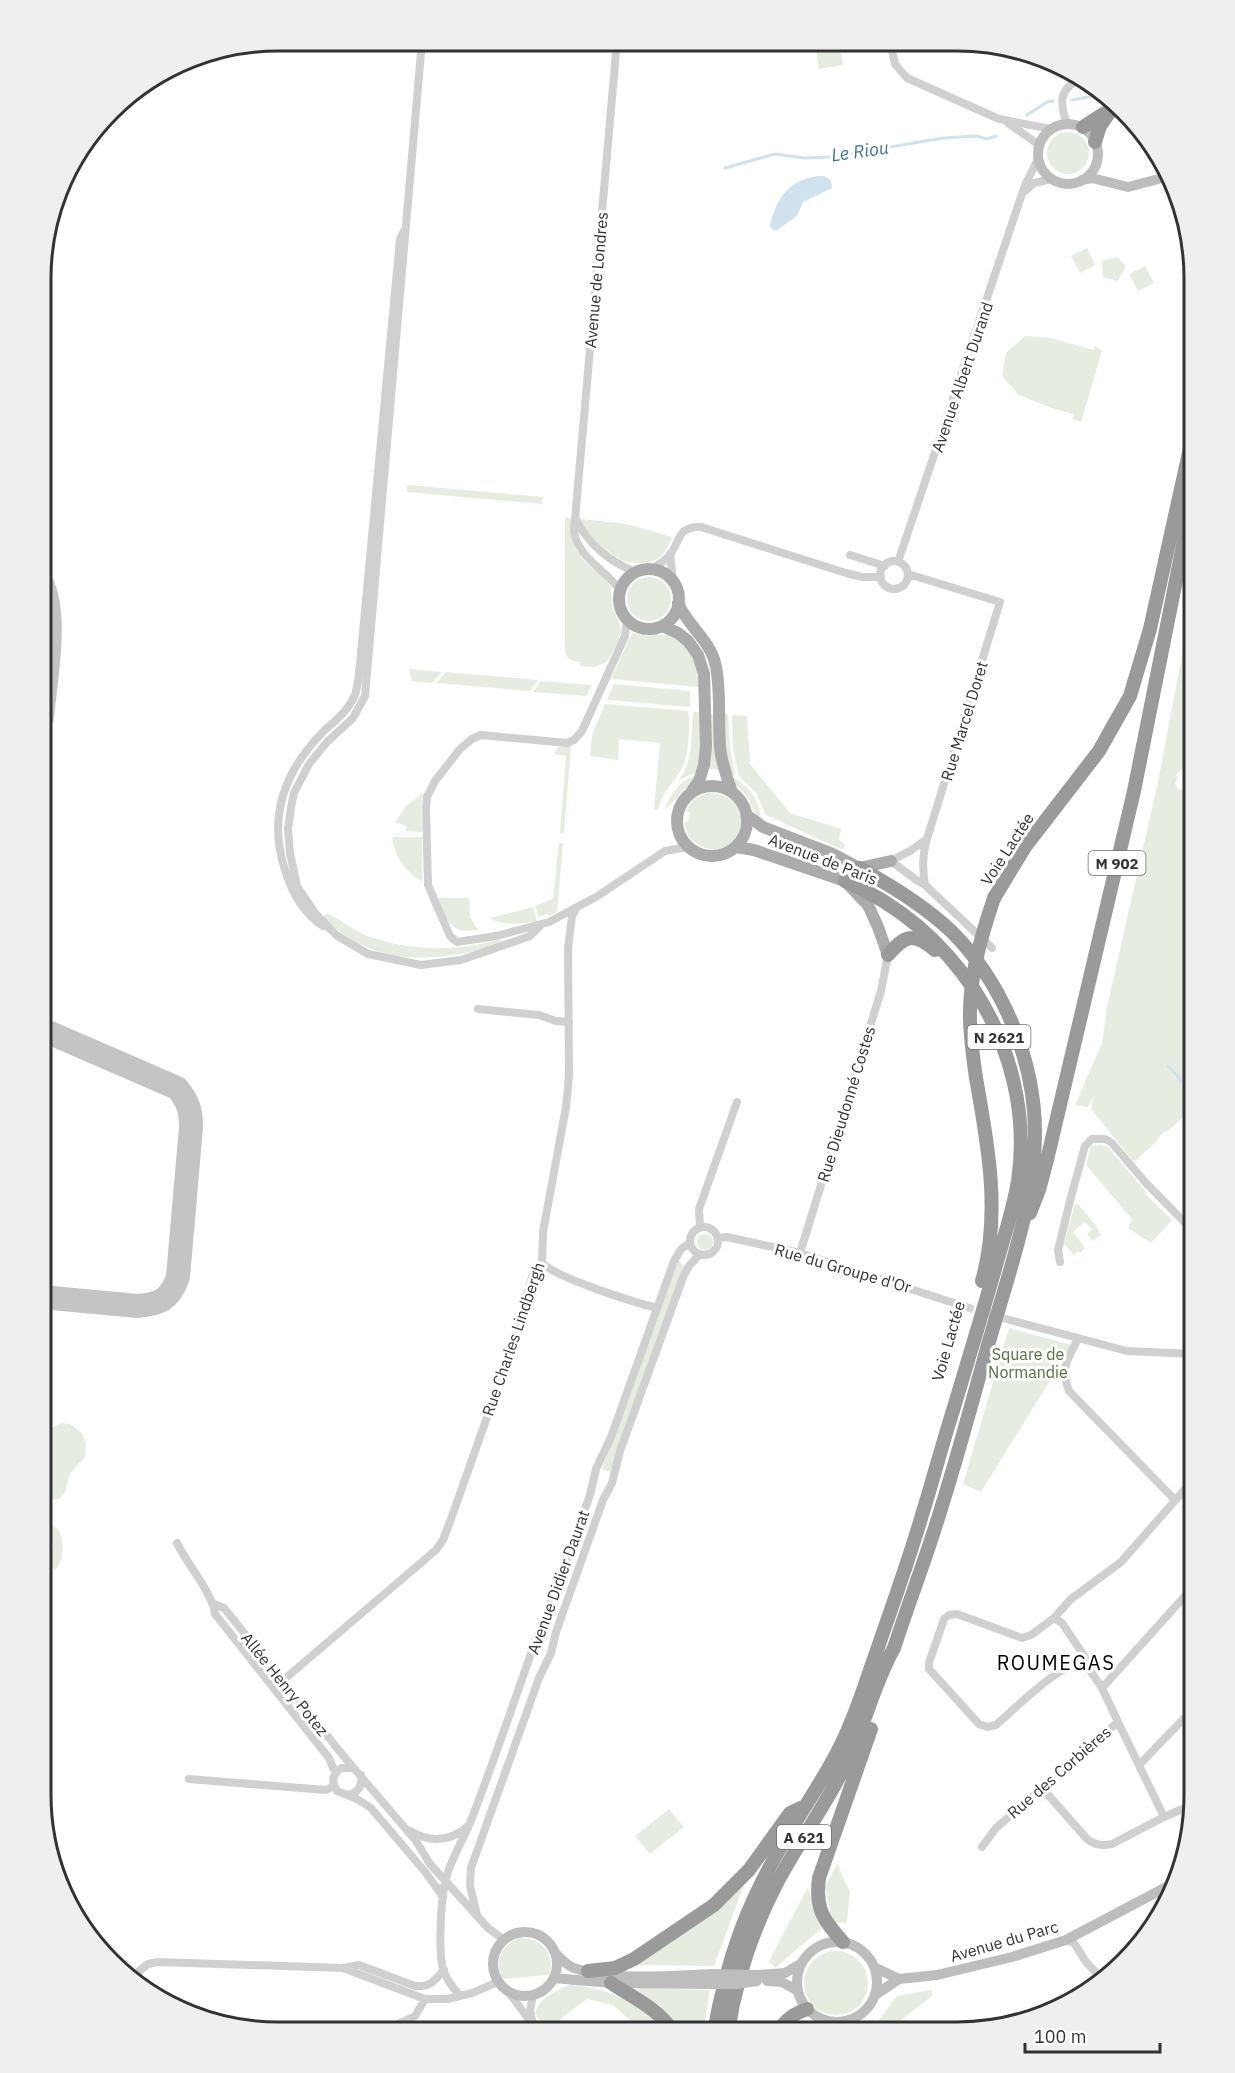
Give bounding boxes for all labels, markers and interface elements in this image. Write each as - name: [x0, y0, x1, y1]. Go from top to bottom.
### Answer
- water label: Le Riou: [830, 136, 890, 166]
- street label: Avenue de Londres: [580, 211, 612, 349]
- street label: Avenue Albert Durand: [927, 299, 997, 455]
- street label: Rue Marcel Doret: [936, 659, 992, 783]
- street label: Voie Lactée: [976, 809, 1038, 889]
- street label: Avenue de Paris: [766, 829, 880, 889]
- road number: M 902: [1088, 851, 1146, 875]
- street label: Rue Dieudonné Costes: [813, 1024, 879, 1184]
- road number: N 2621: [968, 1025, 1030, 1049]
- street label: Rue du Groupe d'Or: [772, 1239, 914, 1297]
- street label: Rue Charles Lindbergh: [477, 1259, 549, 1419]
- street label: Voie Lactée: [927, 1298, 969, 1383]
- park label: Square de Normandie: [988, 1344, 1068, 1382]
- street label: Avenue Didier Daurat: [523, 1507, 593, 1657]
- street label: Allée Henry Potez: [237, 1628, 333, 1740]
- district label: ROUMEGAS: [997, 1649, 1115, 1676]
- street label: Rue des Corbières: [1003, 1722, 1115, 1822]
- road number: A 621: [777, 1825, 831, 1849]
- street label: Avenue du Parc: [948, 1916, 1060, 1966]
- scale bar: [1025, 2016, 1160, 2054]
- text: 100 m: [1034, 2025, 1086, 2048]

